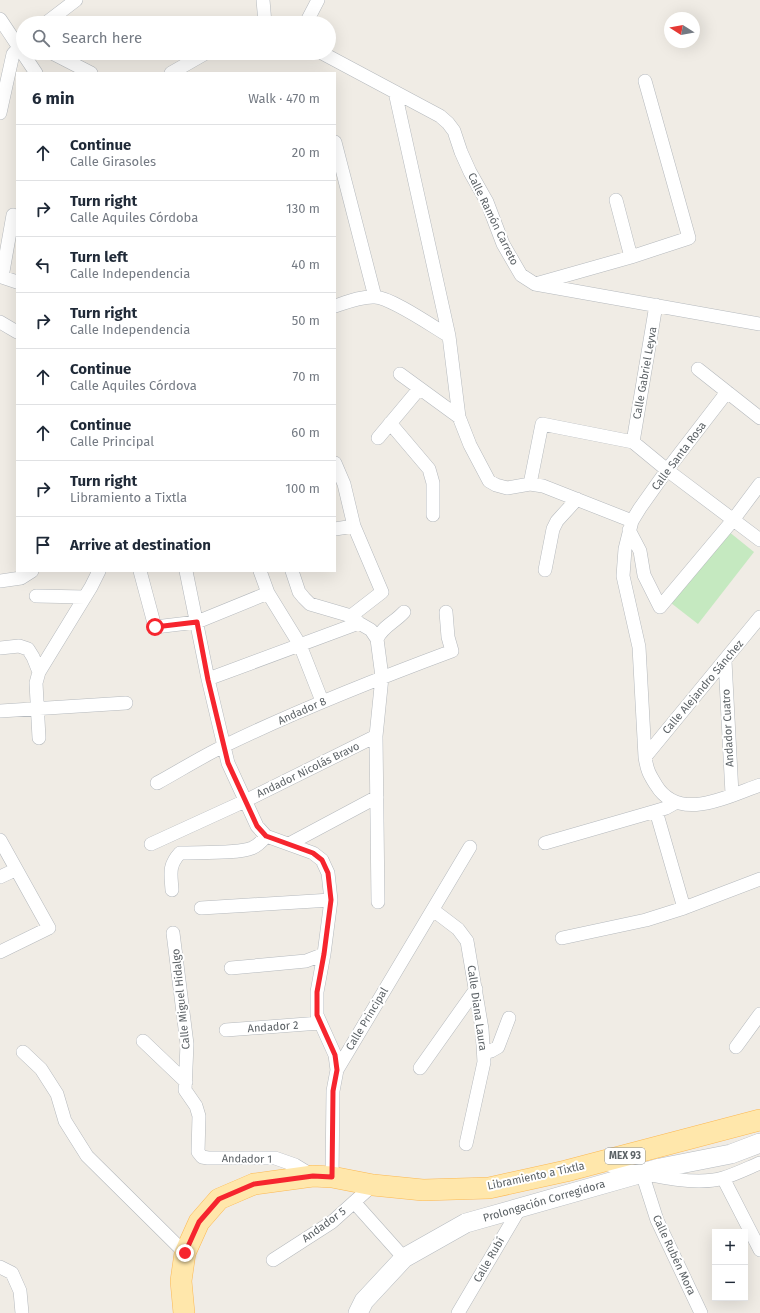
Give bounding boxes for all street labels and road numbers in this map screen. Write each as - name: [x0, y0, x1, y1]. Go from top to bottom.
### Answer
- street label: Calle Ramón Carreto: [465, 171, 521, 267]
- street label: Calle Gabriel Leyva: [630, 326, 660, 420]
- street label: Calle Santa Rosa: [649, 419, 709, 493]
- street label: Calle Alejandro Sánchez: [660, 637, 746, 737]
- street label: Andador Cuatro: [719, 689, 737, 767]
- street label: Andador 8: [276, 695, 328, 727]
- street label: Andador Nicolás Bravo: [254, 739, 362, 801]
- street label: Calle Miguel Hidalgo: [169, 948, 193, 1050]
- street label: Calle Diana Laura: [465, 964, 489, 1052]
- street label: Calle Principal: [343, 985, 391, 1053]
- street label: Andador 2: [247, 1019, 299, 1035]
- road number: MEX 93: [605, 1148, 645, 1164]
- street label: Andador 1: [222, 1152, 272, 1166]
- street label: Libramiento a Tixtla: [486, 1159, 586, 1193]
- street label: Prolongación Corregidora: [481, 1177, 607, 1225]
- street label: Andador 5: [300, 1204, 349, 1245]
- street label: Calle Rubén Mora: [650, 1213, 698, 1297]
- street label: Calle Rubí: [471, 1235, 507, 1285]

